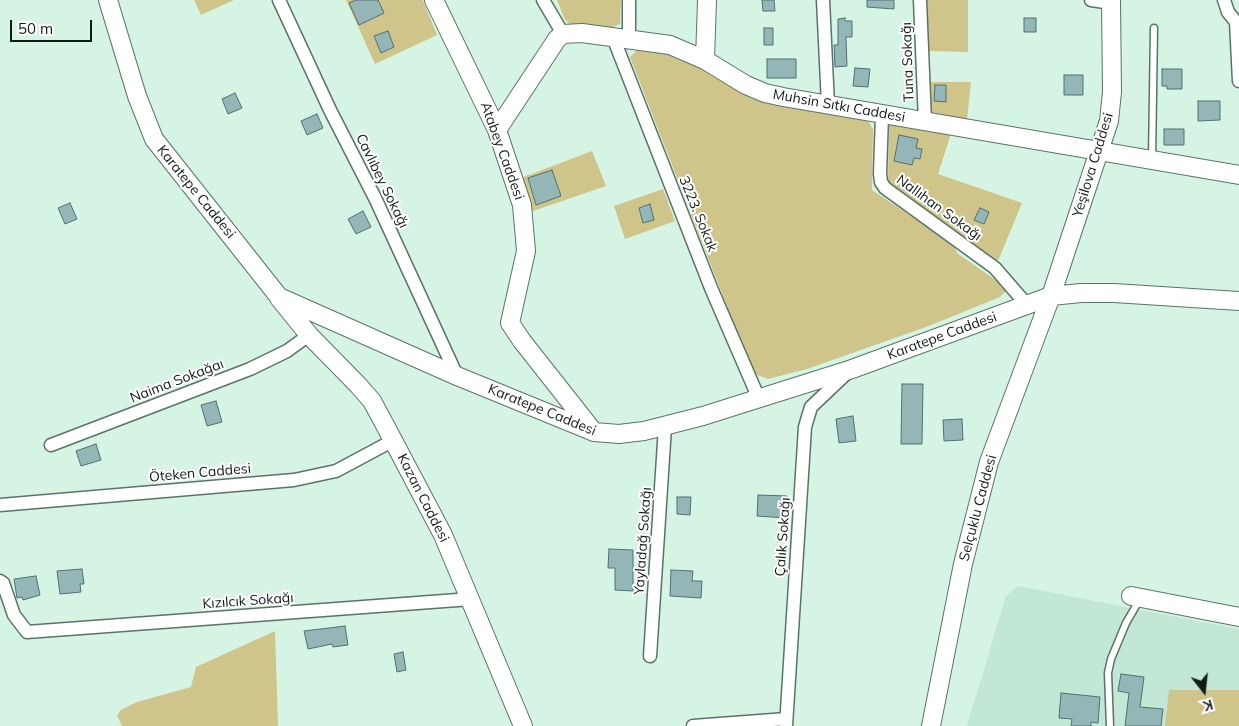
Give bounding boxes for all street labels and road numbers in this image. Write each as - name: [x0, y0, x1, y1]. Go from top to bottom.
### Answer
- street label: Tuna Sokağı: [898, 22, 918, 102]
- street label: Muhsin Sıtkı Caddesi: [772, 86, 906, 126]
- street label: Atabey Caddesi: [477, 100, 527, 202]
- street label: Yeşilova Caddesi: [1069, 111, 1117, 219]
- street label: Cavlıbey Sokağı: [352, 131, 412, 231]
- street label: Karatepe Caddesi: [153, 142, 239, 242]
- street label: Nallıhan Sokağı: [893, 171, 985, 245]
- street label: 3223. Sokak: [675, 174, 721, 254]
- street label: Karatepe Caddesi: [885, 308, 999, 364]
- street label: Naima Sokağaı: [128, 355, 226, 407]
- street label: Karatepe Caddesi: [485, 381, 599, 439]
- street label: Kazan Caddesi: [393, 451, 453, 545]
- street label: Selçuklu Caddesi: [956, 453, 1000, 563]
- street label: Öteken Caddesi: [148, 460, 252, 486]
- street label: Yayladağ Sokağı: [631, 487, 655, 595]
- street label: Çalık Sokağı: [772, 497, 794, 577]
- street label: Kızılcık Sokağı: [202, 589, 294, 613]

